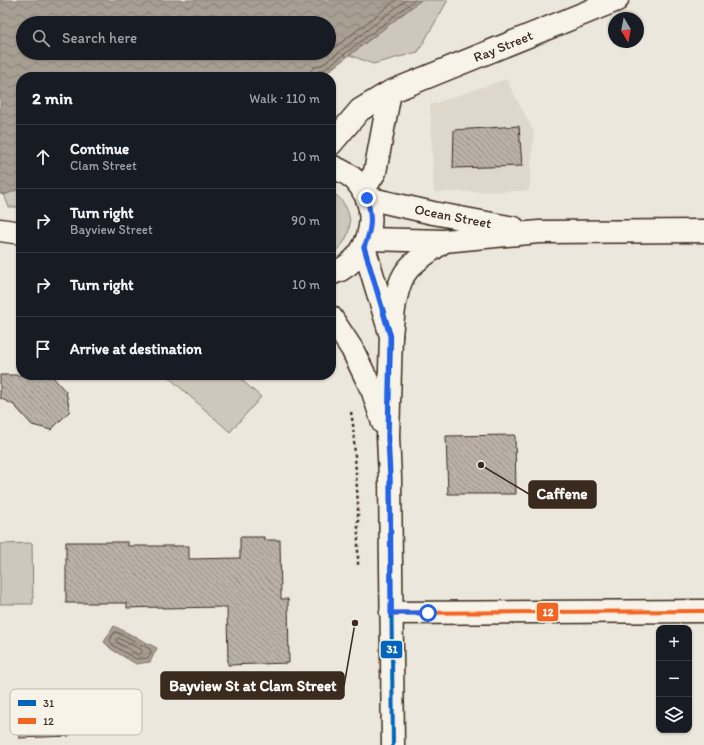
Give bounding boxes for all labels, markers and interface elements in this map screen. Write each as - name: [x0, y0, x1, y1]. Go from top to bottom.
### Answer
- north arrow: [608, 12, 644, 48]
- search box: [16, 16, 336, 60]
- icon: search: [30, 27, 52, 49]
- street label: Ray Street: [471, 27, 535, 66]
- text: Search here: [62, 29, 137, 47]
- text: 2 min: [32, 88, 72, 108]
- text: Walk · 110 m: [249, 91, 320, 106]
- text: Continue: [70, 140, 129, 158]
- icon: ahead: [32, 146, 54, 168]
- text: 10 m: [292, 149, 320, 164]
- text: Clam Street: [70, 158, 137, 173]
- route end: [358, 189, 376, 207]
- street label: Ocean Street: [413, 201, 493, 232]
- text: Turn right: [70, 204, 134, 222]
- icon: right: [32, 210, 54, 232]
- text: 90 m: [291, 213, 320, 228]
- text: Bayview Street: [70, 222, 153, 237]
- icon: right: [32, 274, 54, 296]
- text: Turn right: [70, 276, 134, 294]
- text: 10 m: [292, 277, 320, 292]
- icon: arrive: [32, 338, 54, 360]
- text: Arrive at destination: [70, 340, 202, 358]
- callout: Caffene: [529, 481, 596, 508]
- text: Caffene: [536, 485, 588, 503]
- line badge: 12: [536, 602, 559, 622]
- route start: [419, 604, 437, 622]
- text: 12: [543, 606, 554, 619]
- map controls: [656, 625, 692, 733]
- button: +: [656, 625, 692, 661]
- line badge: 31: [380, 640, 403, 659]
- text: 31: [386, 643, 398, 656]
- button: −: [656, 661, 692, 697]
- callout: Bayview St at Clam Street: [161, 672, 344, 699]
- text: Bayview St at Clam Street: [169, 677, 337, 696]
- legend: [10, 689, 142, 735]
- text: 31: [43, 697, 54, 710]
- button: layers: [656, 697, 692, 733]
- text: 12: [43, 715, 54, 728]

